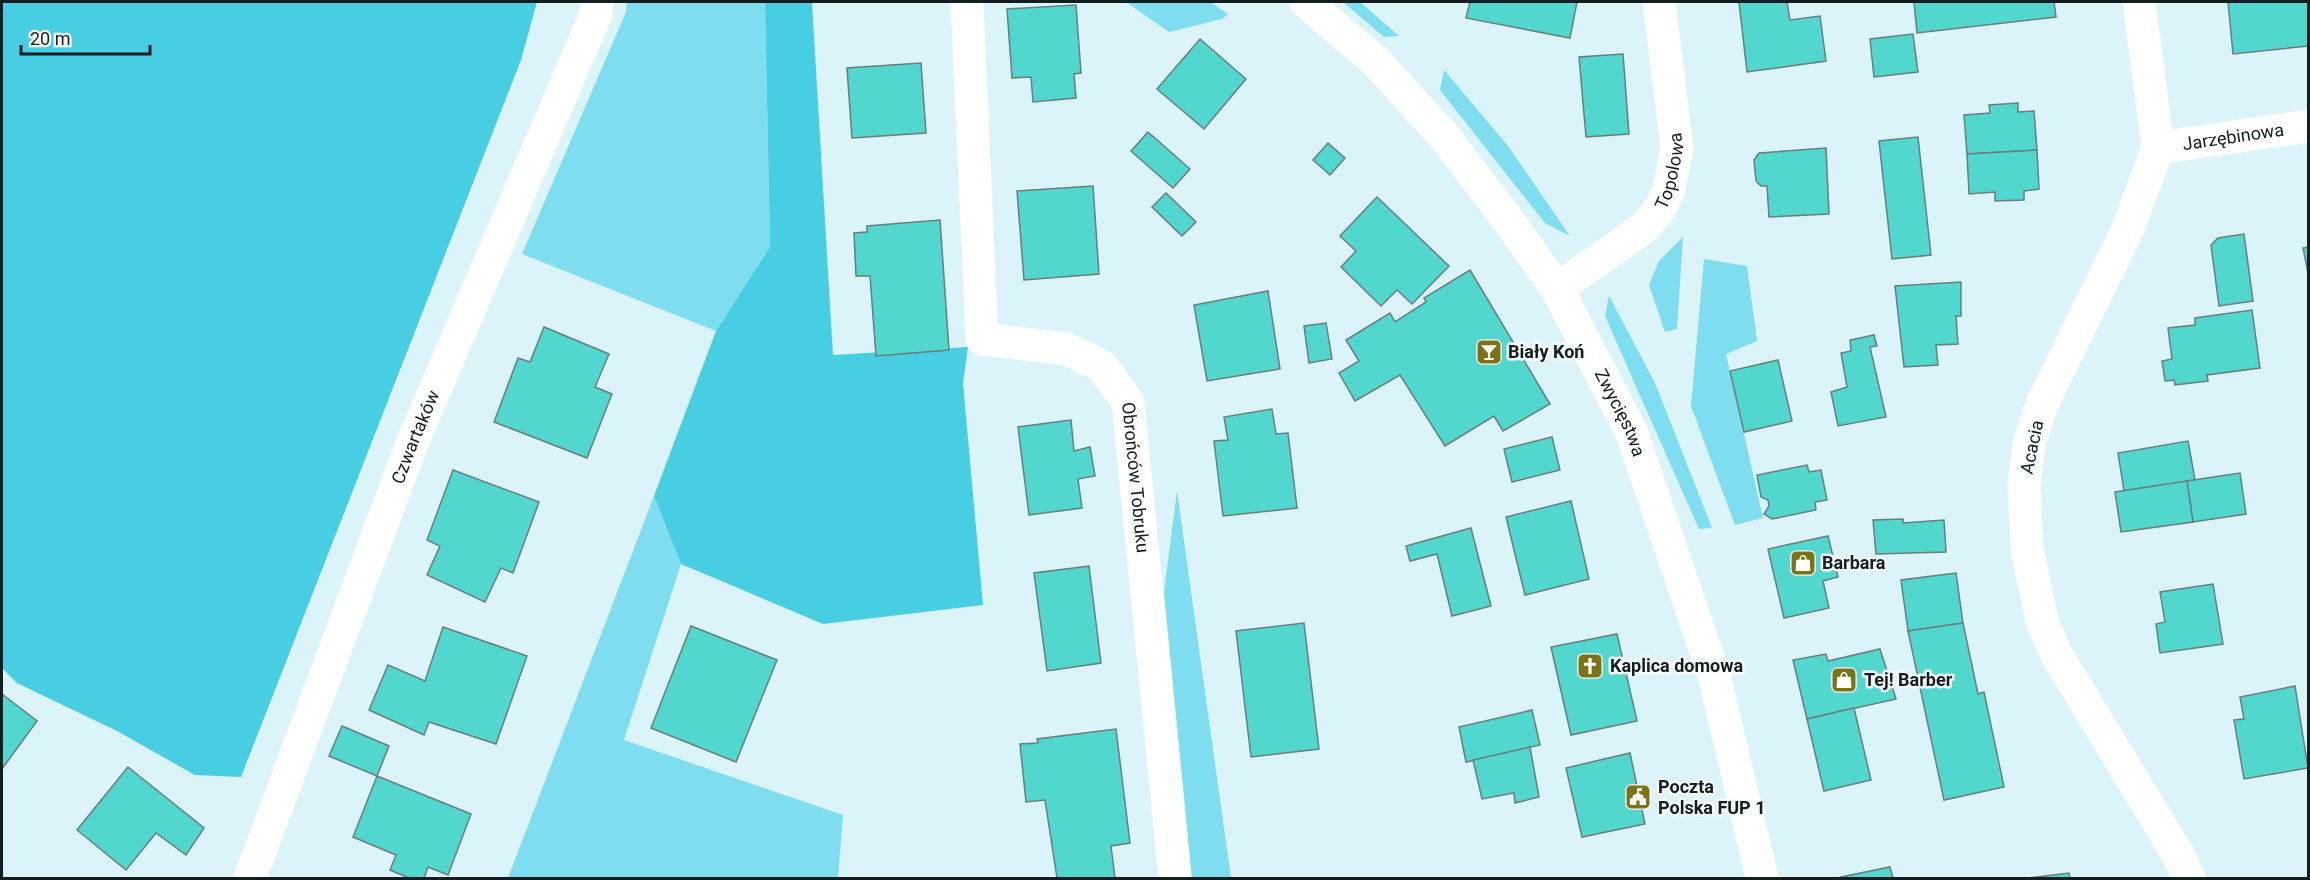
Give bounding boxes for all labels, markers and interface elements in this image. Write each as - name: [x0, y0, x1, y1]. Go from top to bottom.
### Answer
- scale bar: [21, 18, 150, 56]
- text: 20 m: [30, 28, 70, 49]
- street label: Jarzębinowa: [2181, 119, 2285, 154]
- street label: Topolowa: [1650, 131, 1688, 212]
- bar icon: Biały Koń: [1474, 337, 1504, 367]
- place label: Biały Koń: [1508, 341, 1584, 362]
- street label: Zwycięstwa: [1591, 365, 1650, 459]
- street label: Czwartaków: [387, 387, 444, 487]
- street label: Obrońców Tobruku: [1118, 401, 1154, 554]
- street label: Acacia: [2016, 418, 2047, 476]
- shop icon: Barbara: [1788, 548, 1818, 578]
- place label: Barbara: [1822, 552, 1886, 573]
- church icon: Kaplica domowa: [1575, 651, 1605, 681]
- place label: Kaplica domowa: [1610, 655, 1743, 676]
- shop icon: Tej! Barber: [1829, 665, 1859, 695]
- place label: Tej! Barber: [1864, 669, 1953, 690]
- place label: Poczta Polska FUP 1: [1658, 776, 1766, 818]
- public building icon: Poczta Polska FUP 1: [1623, 782, 1653, 812]

